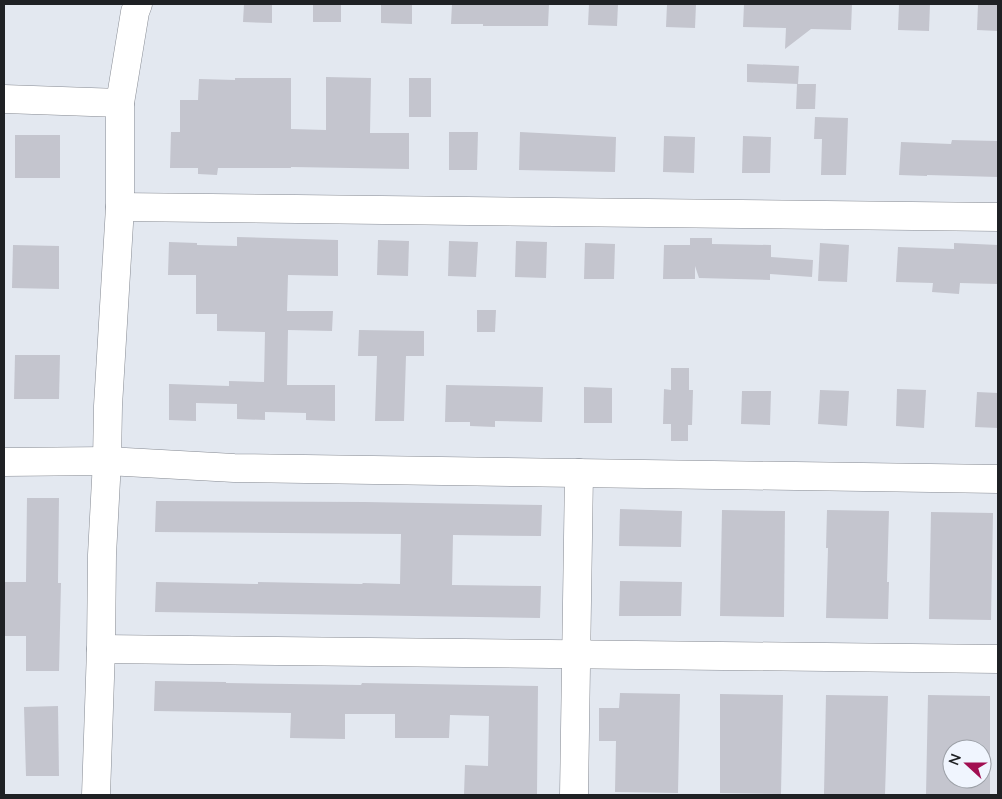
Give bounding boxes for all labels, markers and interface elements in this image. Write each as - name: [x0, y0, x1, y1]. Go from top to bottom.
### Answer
- north arrow: [942, 739, 992, 789]
- text: N: [945, 751, 964, 767]

